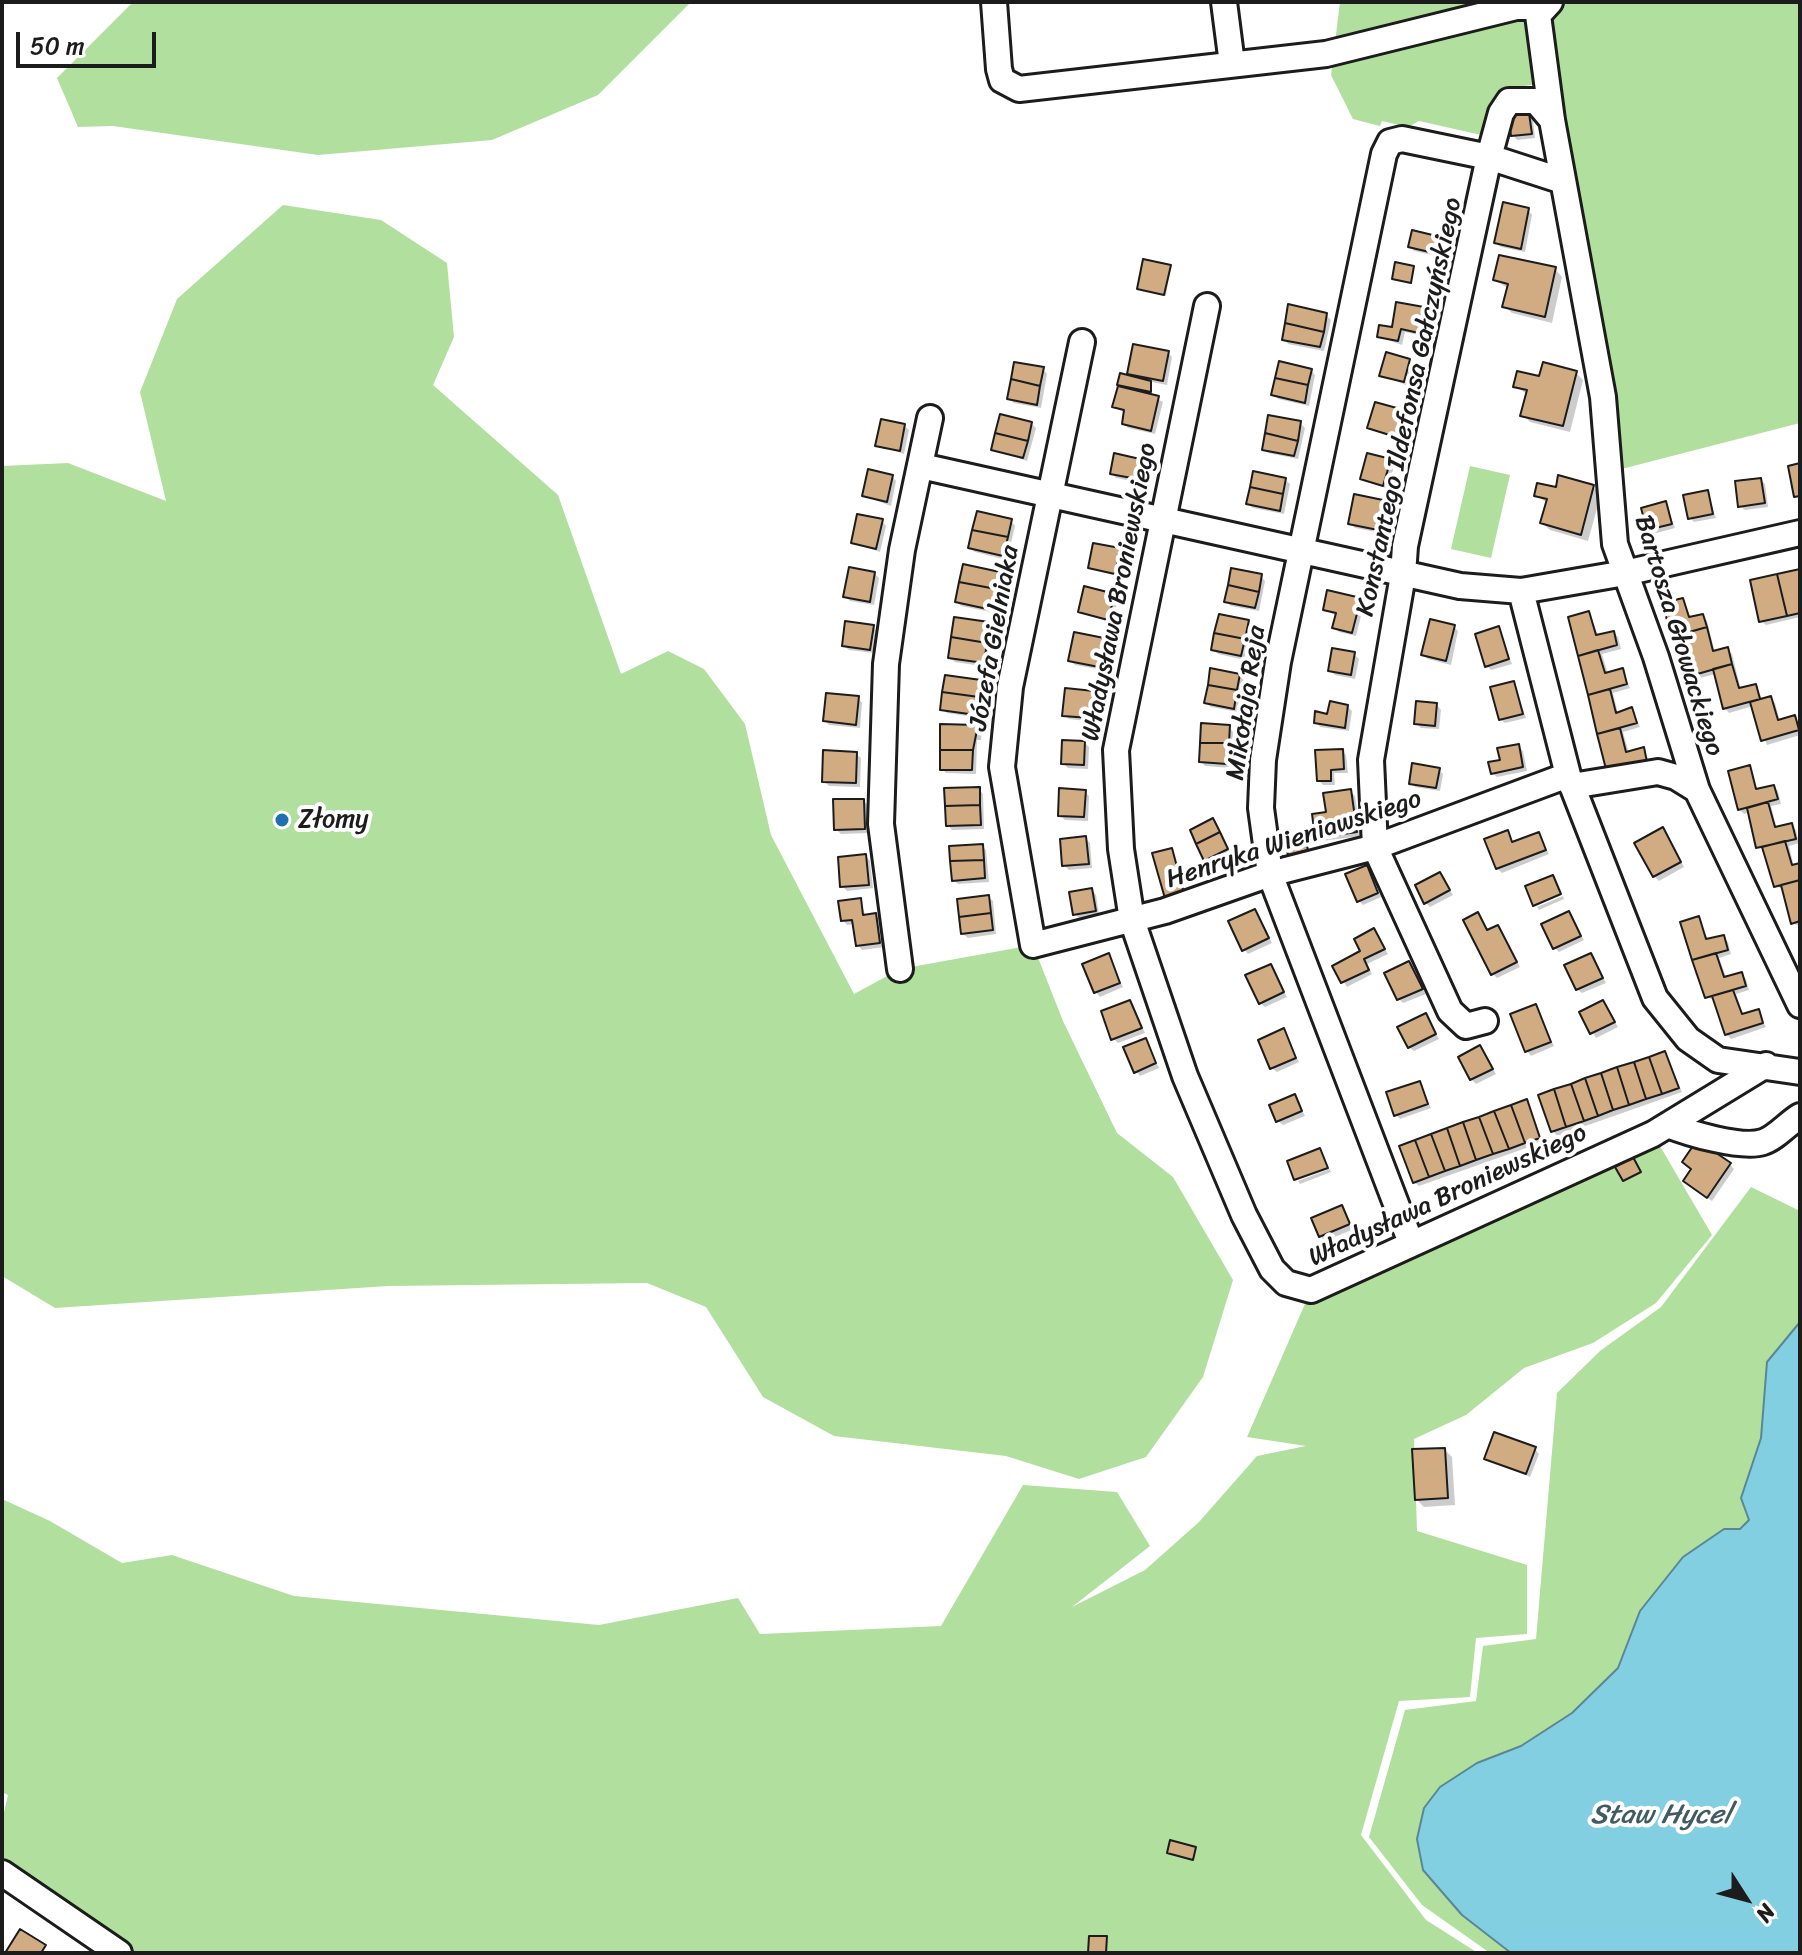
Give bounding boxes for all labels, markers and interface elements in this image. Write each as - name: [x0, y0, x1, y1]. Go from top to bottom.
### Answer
- scale bar: [20, 16, 160, 66]
- text: 50 m: [30, 25, 85, 67]
- street label: Konstantego Ildefonsa Gałczyńskiego: [1350, 195, 1470, 619]
- street label: Władysława Broniewskiego: [1076, 440, 1164, 744]
- street label: Bartosza Głowackiego: [1627, 512, 1729, 760]
- street label: Józefa Gielniaka: [963, 543, 1027, 733]
- street label: Mikołaja Reja: [1221, 624, 1273, 782]
- street label: Henryka Wieniawskiego: [1162, 784, 1426, 896]
- place label: Złomy: [298, 804, 369, 836]
- marker: Złomy: [273, 811, 291, 829]
- street label: Władysława Broniewskiego: [1304, 1118, 1592, 1274]
- water label: Staw Hycel: [1590, 1799, 1732, 1833]
- north arrow: [1706, 1859, 1786, 1939]
- text: N: [1746, 1896, 1786, 1931]

